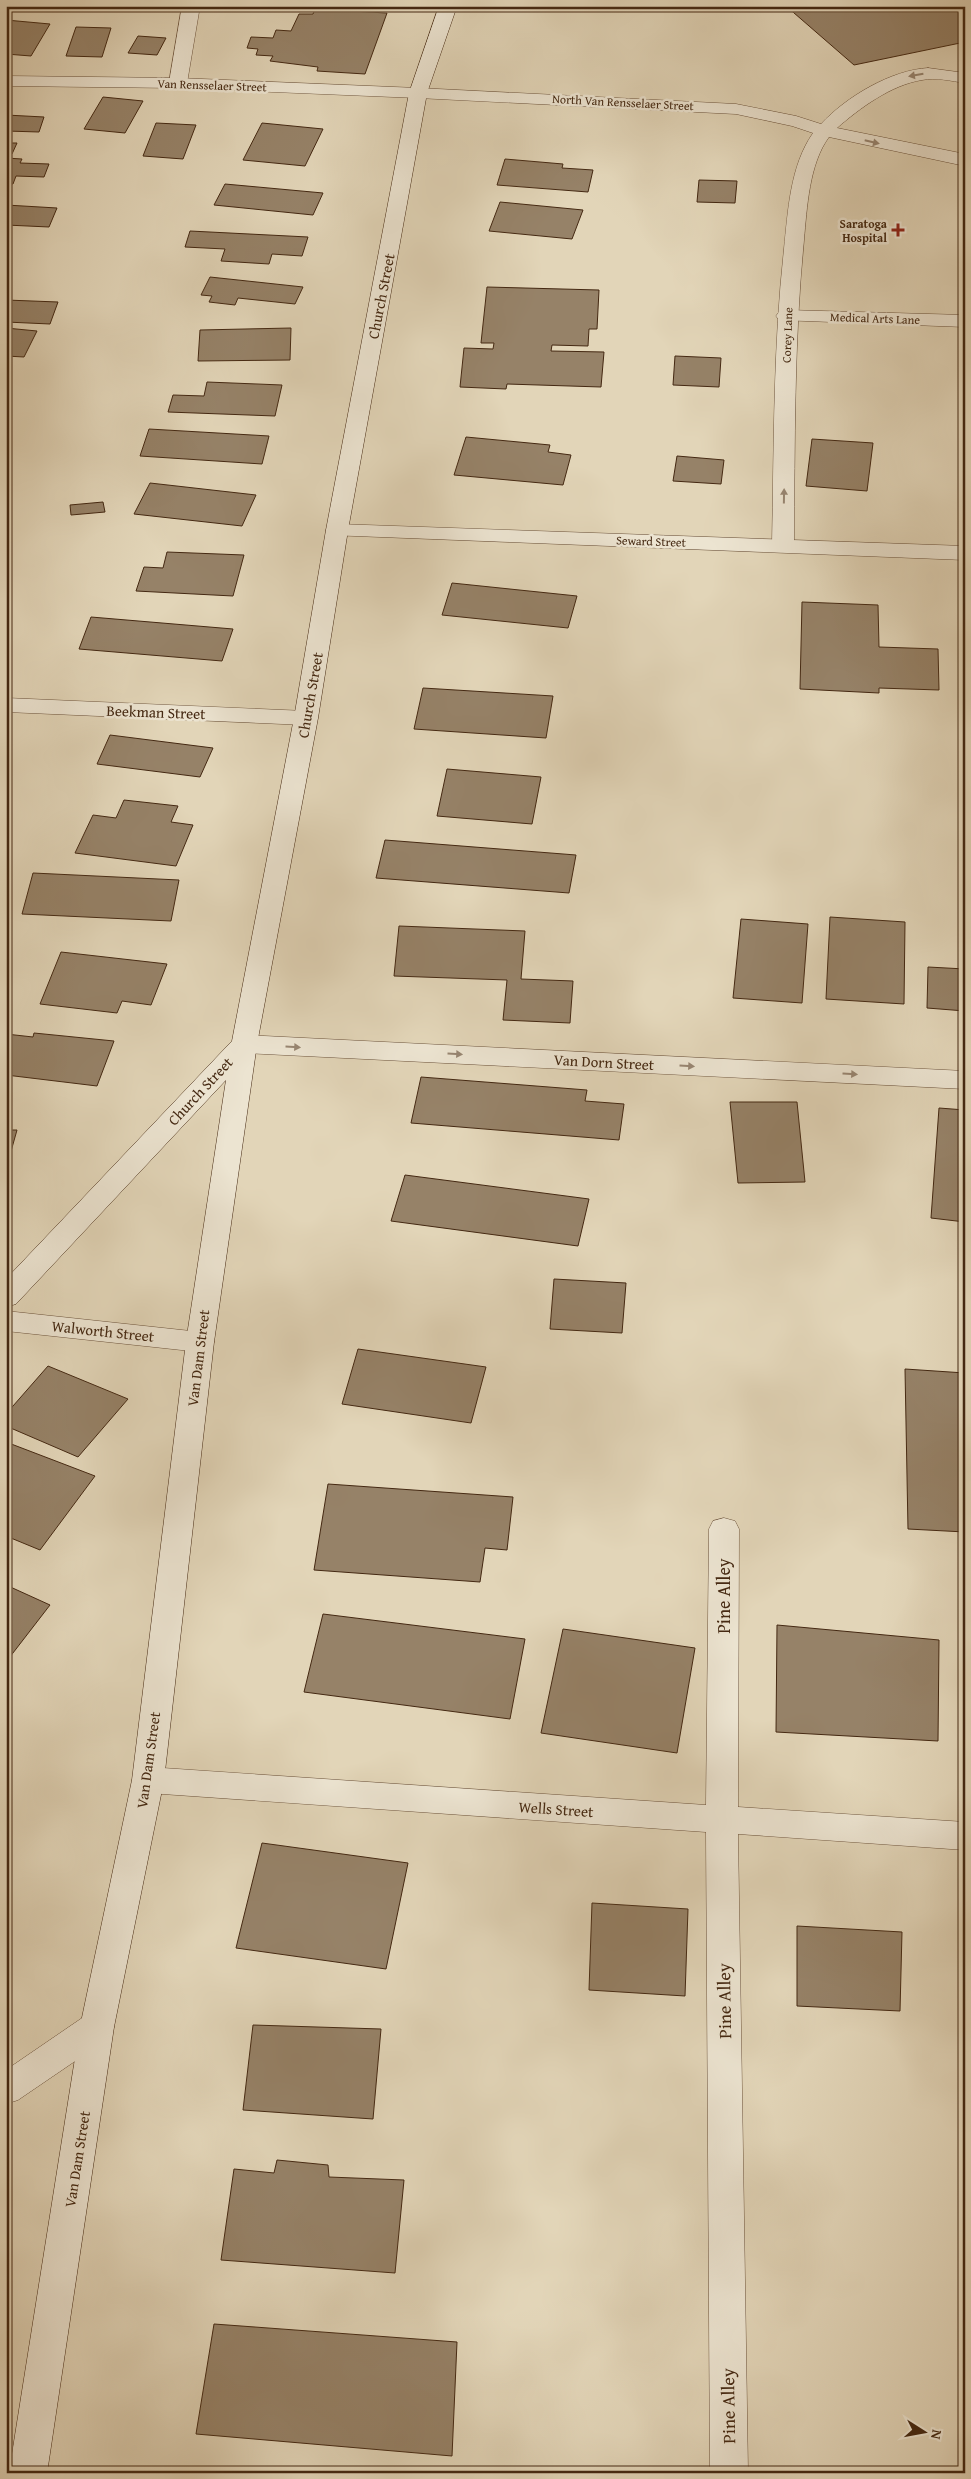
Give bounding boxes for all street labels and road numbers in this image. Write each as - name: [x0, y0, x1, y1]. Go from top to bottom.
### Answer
- street label: Van Rensselaer Street: [157, 75, 268, 95]
- street label: North Van Rensselaer Street: [552, 90, 695, 114]
- street label: Church Street: [362, 251, 400, 341]
- street label: Corey Lane: [778, 307, 796, 363]
- street label: Medical Arts Lane: [830, 308, 921, 328]
- street label: Seward Street: [616, 531, 687, 551]
- street label: Church Street: [292, 650, 328, 740]
- street label: Beekman Street: [106, 700, 207, 724]
- street label: Van Dorn Street: [553, 1049, 655, 1075]
- street label: Church Street: [163, 1052, 238, 1130]
- street label: Van Dam Street: [182, 1308, 214, 1408]
- street label: Walworth Street: [51, 1315, 156, 1347]
- street label: Pine Alley: [710, 1558, 737, 1634]
- street label: Van Dam Street: [131, 1710, 165, 1810]
- street label: Wells Street: [518, 1796, 595, 1822]
- street label: Pine Alley: [710, 1963, 738, 2039]
- street label: Van Dam Street: [59, 2109, 95, 2209]
- street label: Pine Alley: [714, 2368, 742, 2444]

